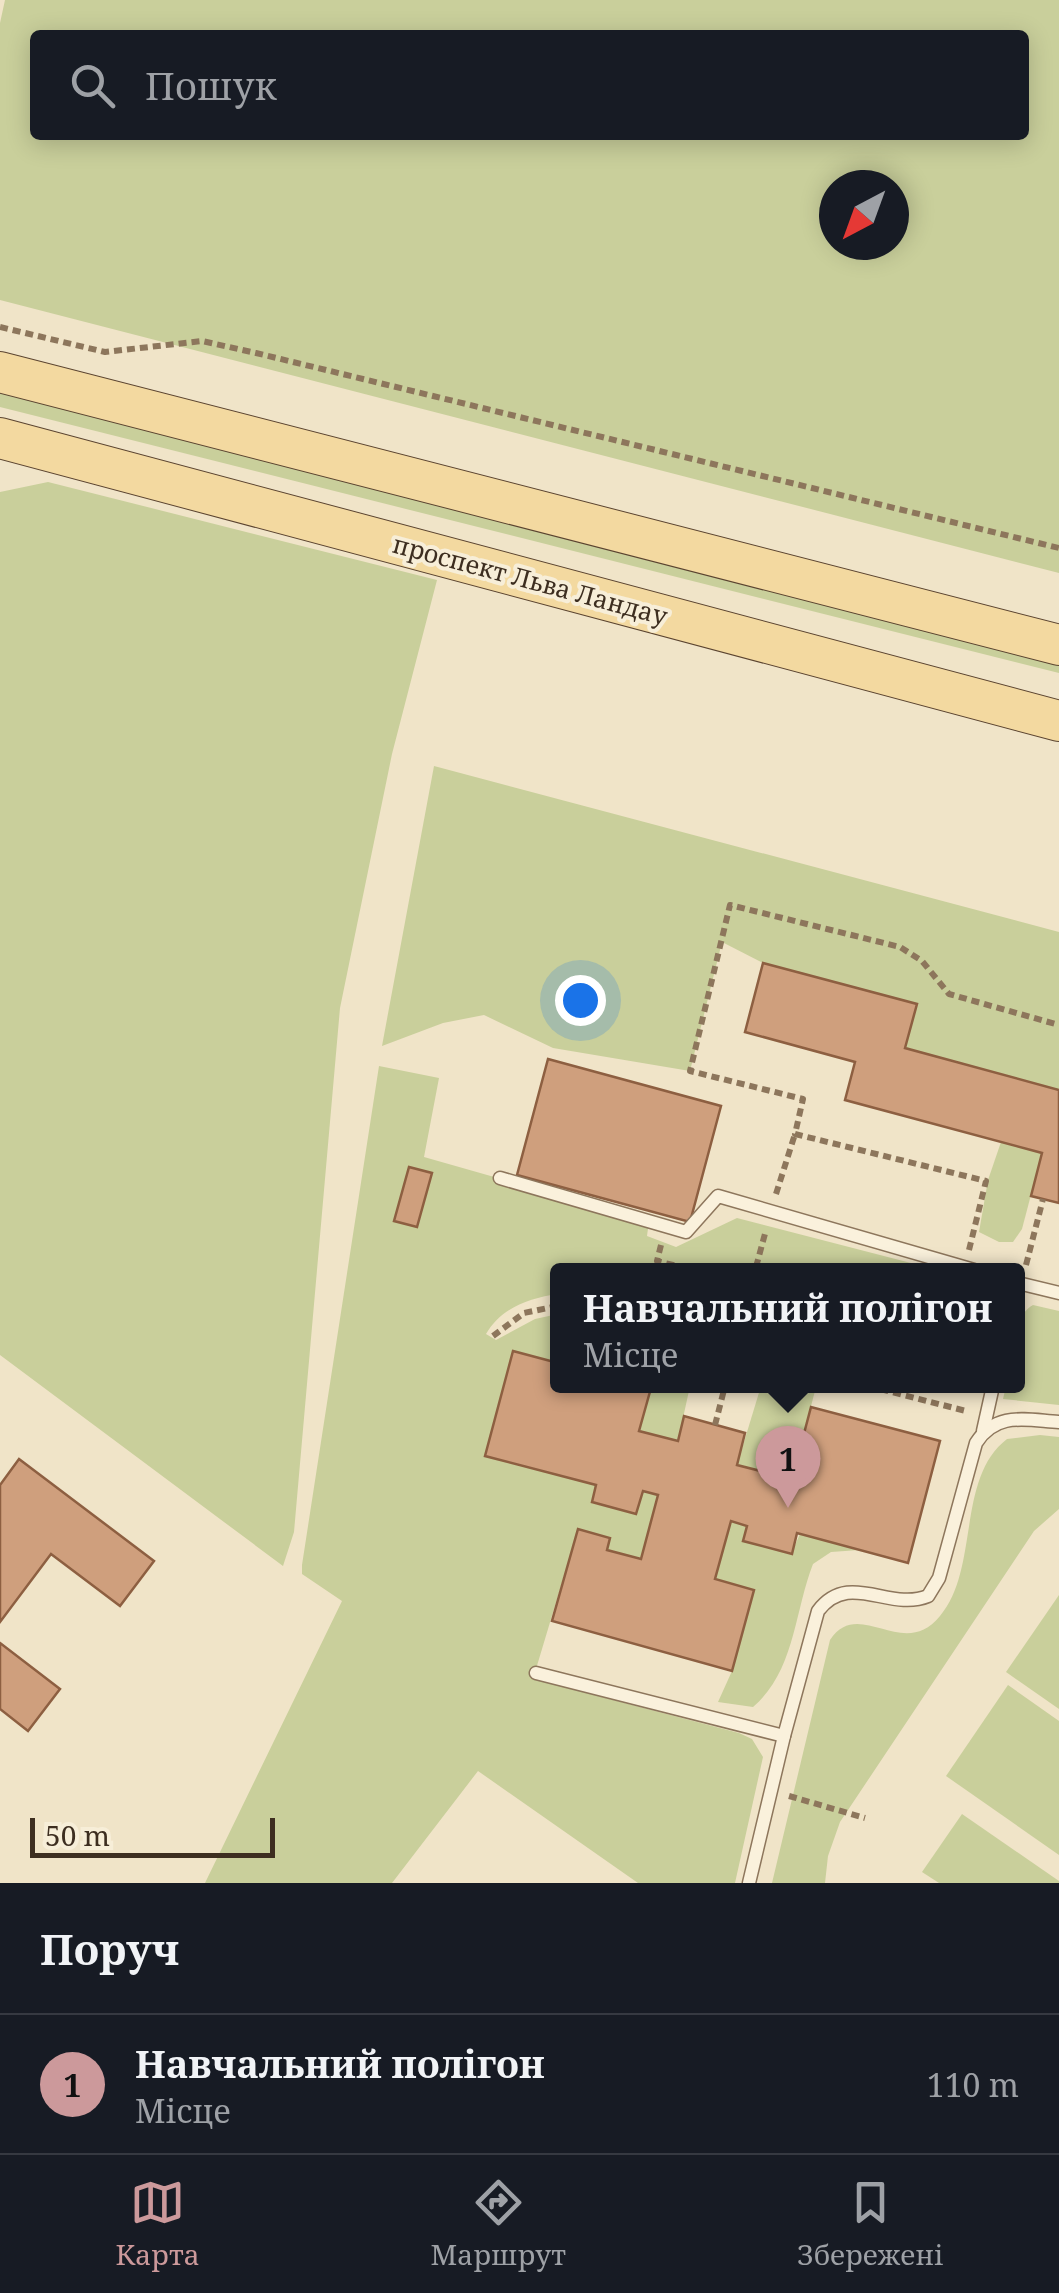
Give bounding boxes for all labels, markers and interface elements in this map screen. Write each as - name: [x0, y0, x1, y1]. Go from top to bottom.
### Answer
- search box: [30, 30, 1029, 140]
- icon: search: [65, 58, 120, 113]
- text: Пошук: [145, 59, 277, 111]
- north arrow: [819, 170, 909, 260]
- street label: проспект Льва Ландау: [389, 526, 672, 632]
- your location: [555, 975, 606, 1026]
- popup: [550, 1263, 1025, 1393]
- text: Навчальний полігон: [583, 1281, 992, 1333]
- text: Місце: [583, 1333, 678, 1376]
- pin: 1: [756, 1426, 820, 1508]
- scale bar: [30, 1813, 275, 1858]
- text: 50 m: [45, 1816, 110, 1854]
- text: Поруч: [40, 1920, 179, 1977]
- text: Навчальний полігон: [135, 2037, 545, 2089]
- text: 1: [63, 2063, 82, 2106]
- text: 110 m: [927, 2063, 1019, 2106]
- text: Місце: [135, 2089, 231, 2132]
- tab: Карта: [115, 2175, 200, 2273]
- tab: Маршрут: [431, 2175, 566, 2273]
- tab: Збережені: [797, 2175, 944, 2273]

